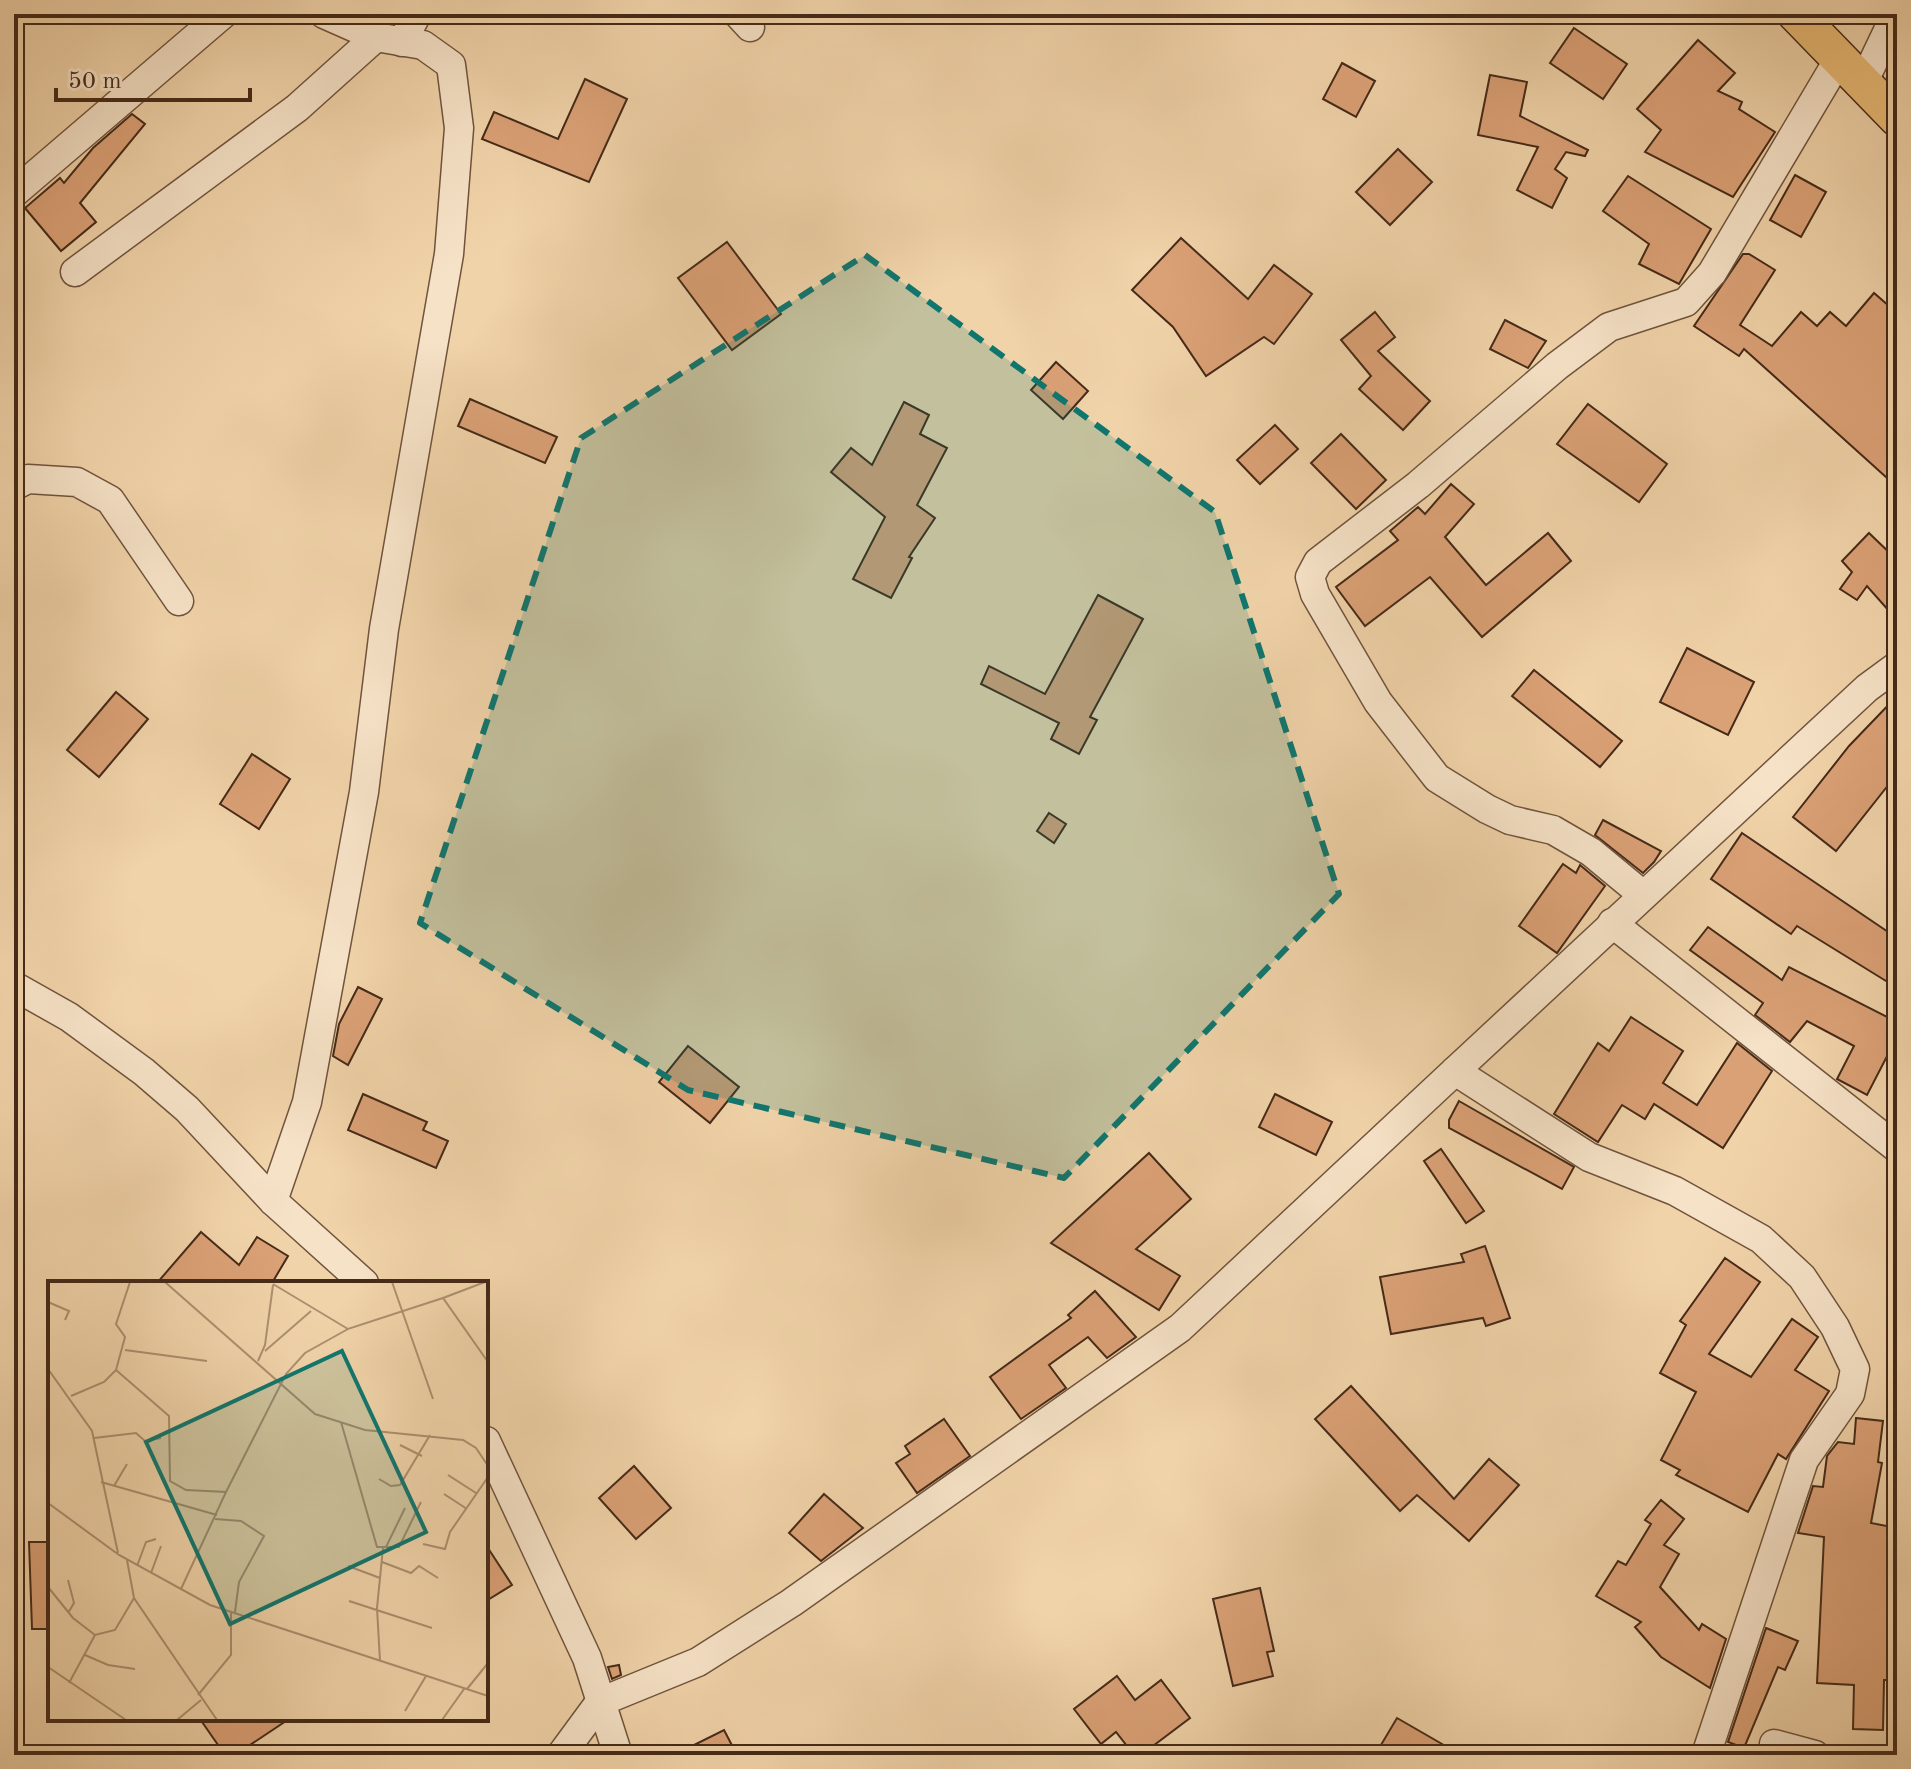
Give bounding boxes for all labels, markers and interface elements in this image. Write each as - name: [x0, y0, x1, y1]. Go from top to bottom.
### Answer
- scale bar: [56, 52, 250, 102]
- text: 50 m: [68, 70, 122, 94]
- inset map: [48, 1281, 488, 1721]

